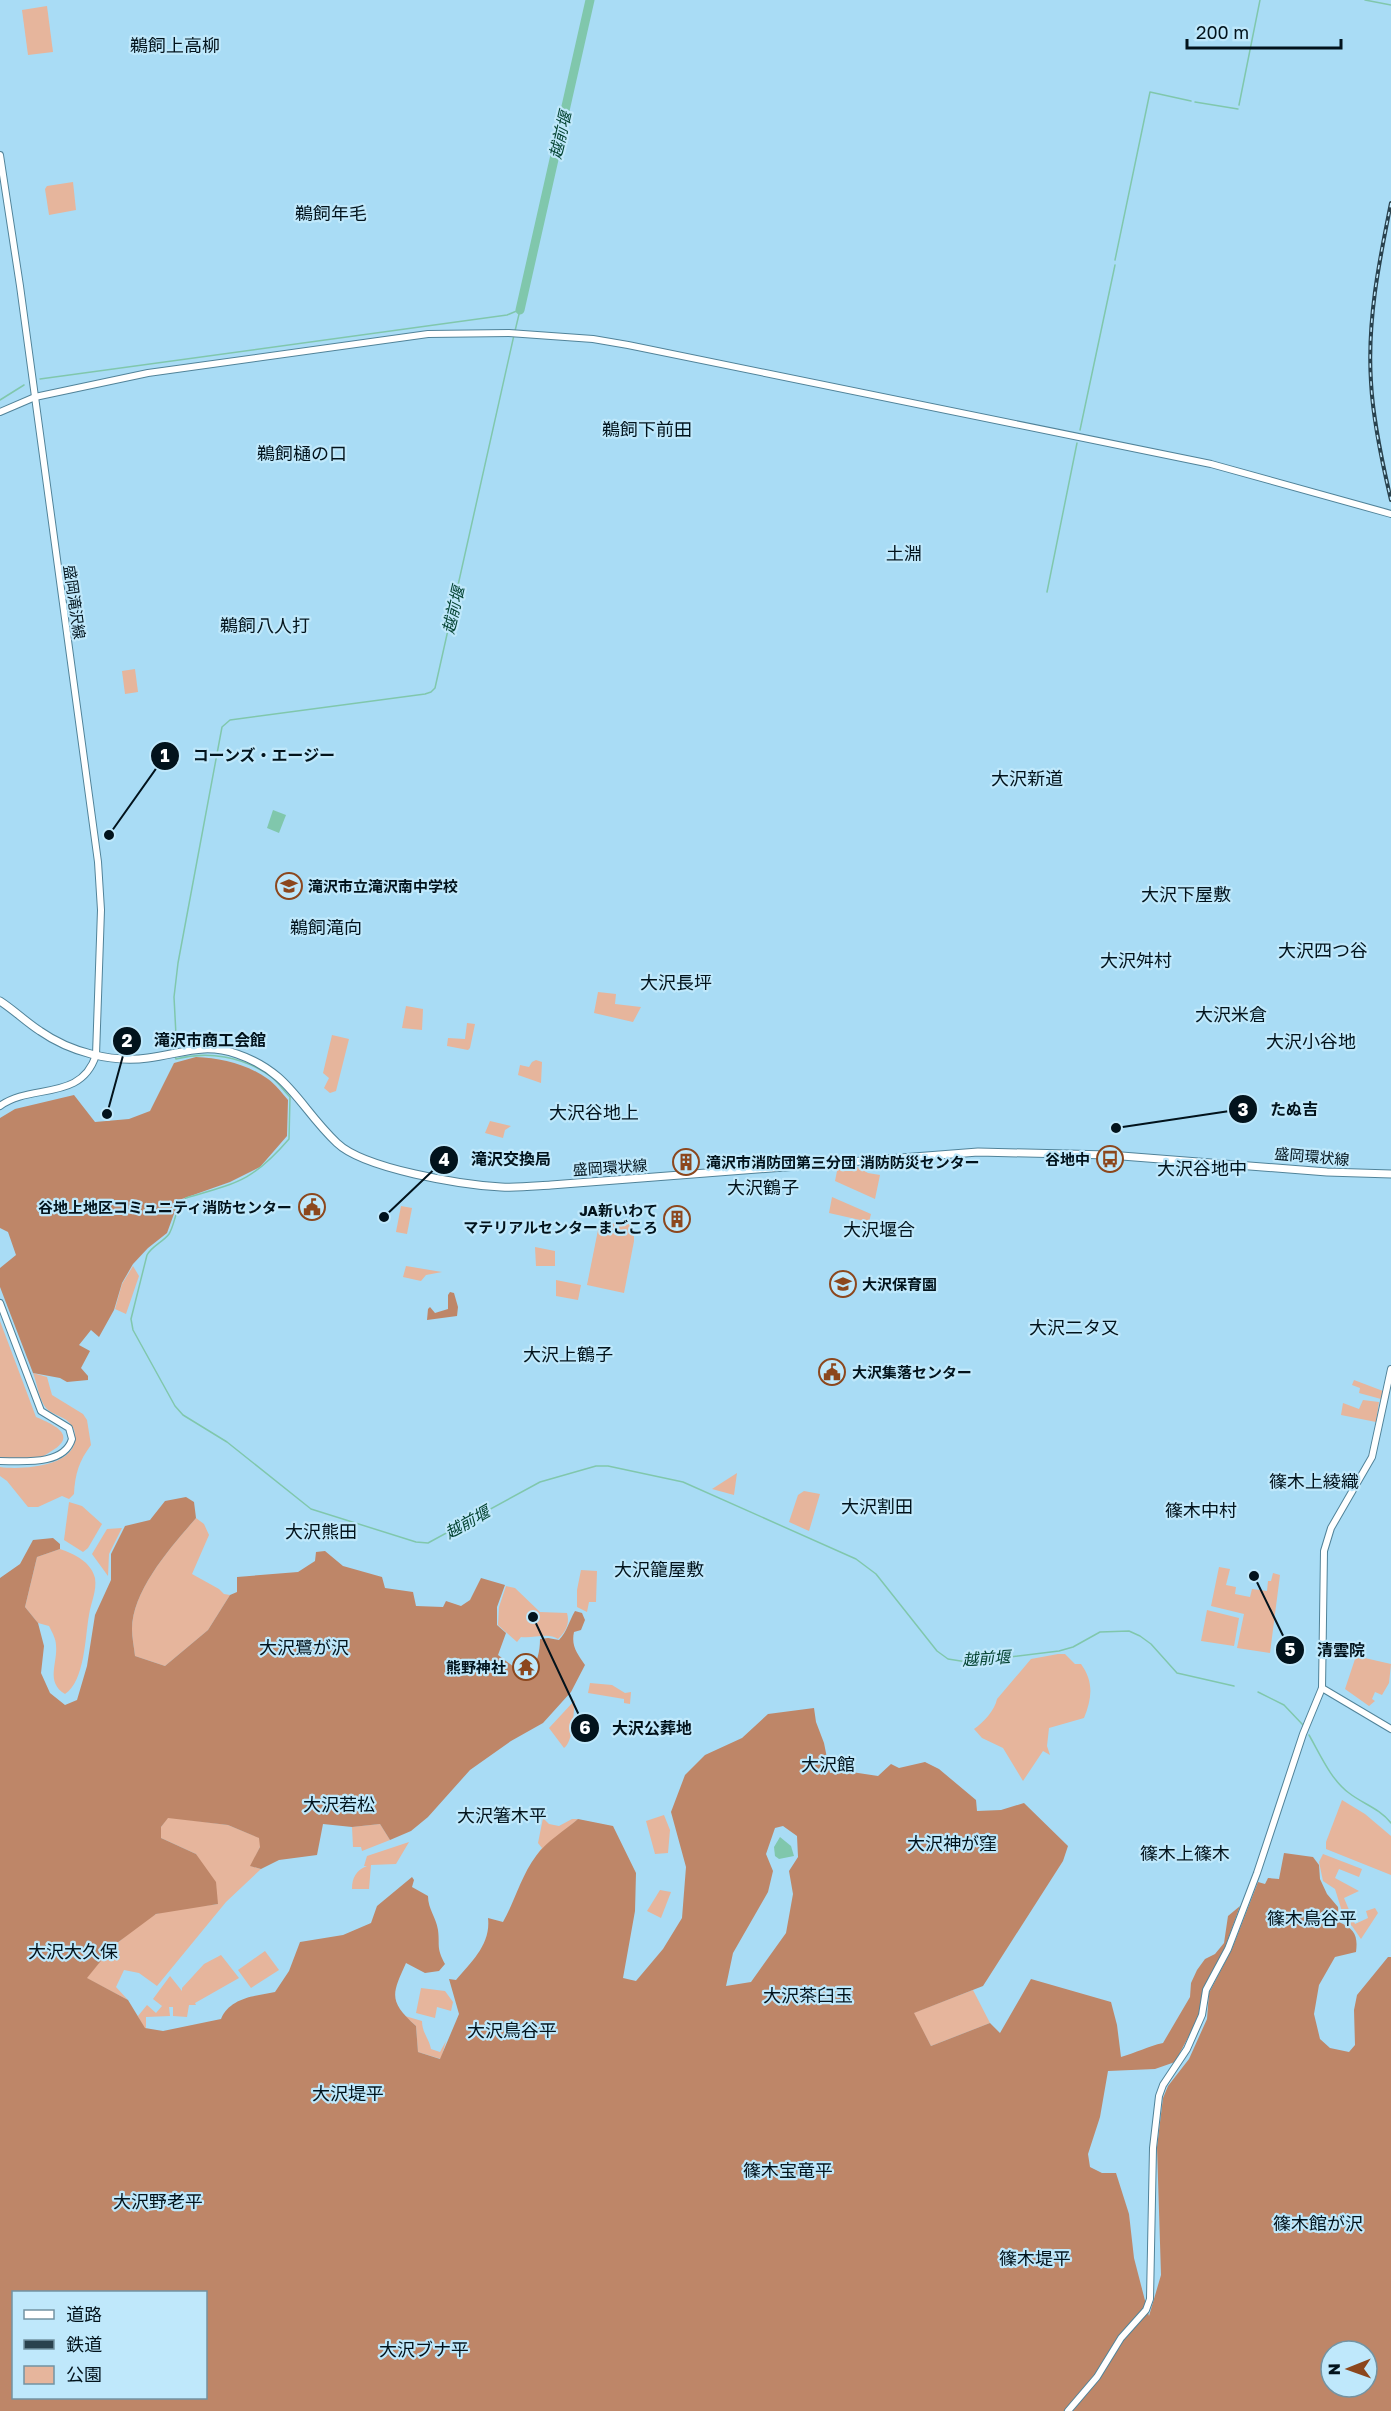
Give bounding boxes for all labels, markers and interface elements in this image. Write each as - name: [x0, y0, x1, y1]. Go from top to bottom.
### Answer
- scale bar: [1187, 12, 1342, 50]
- text: 200 m: [1196, 21, 1249, 43]
- district label: 鵜飼上高柳: [130, 34, 220, 56]
- water label: 越前堰: [545, 106, 576, 161]
- district label: 鵜飼年毛: [295, 202, 367, 224]
- district label: 鵜飼下前田: [602, 418, 692, 440]
- district label: 鵜飼樋の口: [257, 442, 347, 464]
- district label: 土淵: [886, 542, 922, 564]
- street label: 盛岡滝沢線: [61, 564, 89, 640]
- water label: 越前堰: [438, 581, 469, 636]
- district label: 鵜飼八人打: [220, 614, 310, 636]
- callout: コーンズ・エージー: [150, 739, 348, 773]
- text: 1: [160, 744, 170, 766]
- text: コーンズ・エージー: [193, 745, 335, 765]
- district label: 大沢新道: [991, 767, 1063, 789]
- school or university icon: 滝沢市立滝沢南中学校: [274, 871, 304, 901]
- place label: 滝沢市立滝沢南中学校: [308, 877, 458, 895]
- district label: 大沢下屋敷: [1141, 883, 1231, 905]
- district label: 鵜飼滝向: [290, 916, 362, 938]
- district label: 大沢四つ谷: [1278, 939, 1368, 961]
- district label: 大沢舛村: [1100, 949, 1172, 971]
- district label: 大沢長坪: [640, 971, 712, 993]
- district label: 大沢米倉: [1195, 1003, 1267, 1025]
- callout: 滝沢市商工会館: [112, 1024, 278, 1058]
- text: 2: [122, 1029, 133, 1051]
- text: 滝沢市商工会館: [154, 1030, 266, 1050]
- district label: 大沢小谷地: [1266, 1030, 1356, 1052]
- callout: たぬ吉: [1228, 1092, 1330, 1126]
- text: 3: [1238, 1098, 1249, 1120]
- text: たぬ吉: [1270, 1099, 1318, 1119]
- district label: 大沢谷地上: [549, 1101, 639, 1123]
- callout: 滝沢交換局: [429, 1143, 563, 1177]
- bus stop icon: 谷地中: [1095, 1144, 1125, 1174]
- street label: 盛岡環状線: [1274, 1144, 1350, 1168]
- building icon: 滝沢市消防団第三分団 消防防災センター: [671, 1147, 701, 1177]
- text: 4: [438, 1148, 450, 1170]
- text: 滝沢交換局: [471, 1149, 551, 1169]
- place label: 谷地中: [1045, 1150, 1090, 1168]
- place label: 滝沢市消防団第三分団 消防防災センター: [706, 1153, 980, 1171]
- street label: 盛岡環状線: [572, 1155, 648, 1179]
- district label: 大沢谷地中: [1157, 1157, 1247, 1179]
- district label: 大沢鶴子: [727, 1176, 799, 1198]
- public building icon: 谷地上地区コミュニティ消防センター: [297, 1192, 327, 1222]
- place label: 谷地上地区コミュニティ消防センター: [38, 1198, 292, 1216]
- place label: JA新いわて マテリアルセンターまごころ: [463, 1201, 658, 1236]
- building icon: JA新いわて マテリアルセンターまごころ: [662, 1204, 692, 1234]
- district label: 大沢堰合: [843, 1218, 915, 1240]
- school or university icon: 大沢保育園: [828, 1269, 858, 1299]
- place label: 大沢保育園: [862, 1275, 937, 1293]
- district label: 大沢二タ又: [1029, 1316, 1119, 1338]
- district label: 大沢上鶴子: [523, 1343, 613, 1365]
- public building icon: 大沢集落センター: [817, 1357, 847, 1387]
- place label: 大沢集落センター: [852, 1363, 972, 1381]
- district label: 篠木上綾織: [1269, 1470, 1359, 1492]
- district label: 大沢割田: [841, 1495, 913, 1517]
- district label: 篠木中村: [1165, 1499, 1237, 1521]
- water label: 越前堰: [441, 1500, 495, 1542]
- district label: 大沢熊田: [285, 1520, 357, 1542]
- district label: 大沢籠屋敷: [614, 1558, 704, 1580]
- callout: 清雲院: [1275, 1633, 1377, 1667]
- district label: 大沢鷺が沢: [259, 1636, 349, 1658]
- text: 5: [1285, 1638, 1296, 1660]
- text: 清雲院: [1317, 1640, 1365, 1660]
- water label: 越前堰: [961, 1646, 1014, 1670]
- temple icon: 熊野神社: [511, 1652, 541, 1682]
- place label: 熊野神社: [446, 1658, 506, 1676]
- callout: 大沢公葬地: [570, 1711, 704, 1745]
- text: 6: [579, 1716, 591, 1738]
- text: 大沢公葬地: [612, 1718, 692, 1738]
- district label: 大沢館: [801, 1753, 855, 1775]
- district label: 大沢若松: [303, 1793, 375, 1815]
- district label: 大沢箸木平: [457, 1804, 547, 1826]
- district label: 大沢神が窪: [907, 1832, 997, 1854]
- district label: 篠木上篠木: [1140, 1842, 1230, 1864]
- district label: 篠木鳥谷平: [1267, 1907, 1357, 1929]
- district label: 大沢大久保: [28, 1940, 118, 1962]
- district label: 大沢茶臼玉: [763, 1984, 853, 2006]
- district label: 大沢鳥谷平: [467, 2019, 557, 2041]
- district label: 大沢堤平: [312, 2082, 384, 2104]
- district label: 篠木宝竜平: [743, 2159, 833, 2181]
- district label: 大沢野老平: [113, 2190, 203, 2212]
- district label: 篠木館が沢: [1273, 2212, 1363, 2234]
- district label: 篠木堤平: [999, 2247, 1071, 2269]
- legend: [12, 2291, 207, 2399]
- text: 道路: [66, 2303, 102, 2325]
- text: 鉄道: [66, 2333, 102, 2355]
- district label: 大沢ブナ平: [379, 2338, 469, 2360]
- north arrow: [1319, 2339, 1379, 2399]
- text: 公園: [66, 2363, 102, 2385]
- text: N: [1324, 2363, 1344, 2376]

